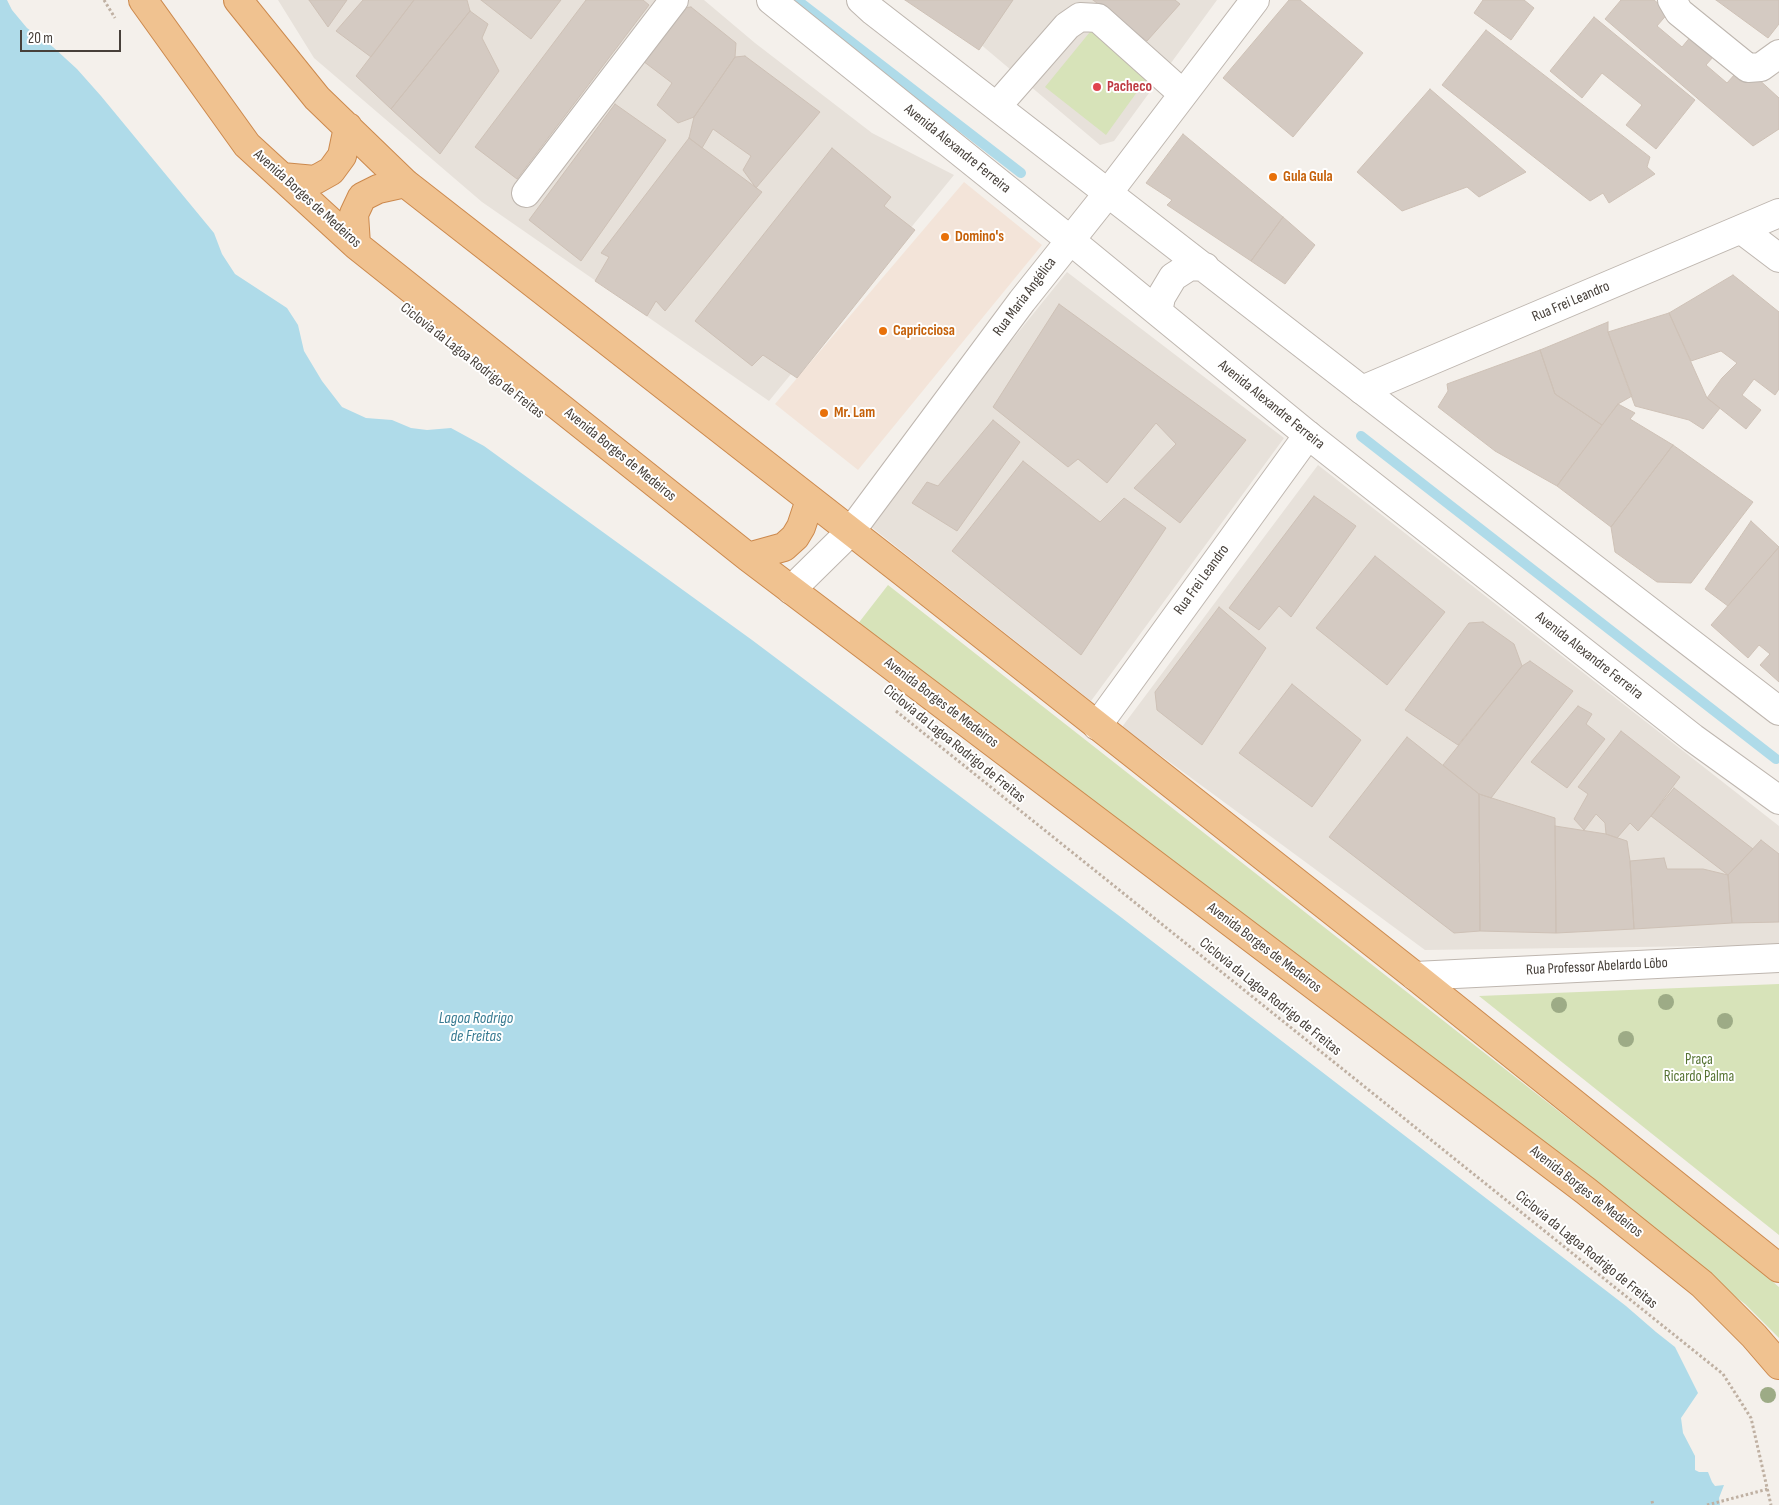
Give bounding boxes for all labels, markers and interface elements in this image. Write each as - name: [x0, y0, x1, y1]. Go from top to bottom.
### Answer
- scale bar: [22, 20, 124, 52]
- text: 20 m: [28, 29, 53, 48]
- place label: Pacheco: [1107, 78, 1152, 96]
- marker: Pacheco: [1091, 81, 1103, 93]
- street label: Avenida Alexandre Ferreira: [900, 101, 1014, 197]
- street label: Avenida Borges de Medeiros: [250, 146, 364, 252]
- place label: Gula Gula: [1283, 168, 1333, 186]
- marker: Gula Gula: [1267, 171, 1279, 183]
- place label: Domino's: [955, 228, 1004, 246]
- marker: Domino's: [939, 231, 951, 243]
- street label: Rua Maria Angélica: [990, 254, 1060, 340]
- street label: Rua Frei Leandro: [1530, 278, 1612, 326]
- street label: Ciclovia da Lagoa Rodrigo de Freitas: [397, 299, 547, 423]
- place label: Capricciosa: [893, 322, 955, 340]
- marker: Capricciosa: [877, 325, 889, 337]
- street label: Avenida Alexandre Ferreira: [1214, 357, 1328, 453]
- street label: Avenida Borges de Medeiros: [561, 404, 679, 506]
- place label: Mr. Lam: [834, 404, 875, 422]
- marker: Mr. Lam: [818, 407, 830, 419]
- street label: Rua Frei Leandro: [1170, 541, 1234, 619]
- street label: Avenida Alexandre Ferreira: [1532, 608, 1646, 704]
- street label: Avenida Borges de Medeiros: [880, 654, 1002, 752]
- street label: Ciclovia da Lagoa Rodrigo de Freitas: [879, 681, 1029, 807]
- street label: Avenida Borges de Medeiros: [1203, 899, 1325, 997]
- street label: Ciclovia da Lagoa Rodrigo de Freitas: [1195, 934, 1345, 1060]
- street label: Rua Professor Abelardo Lôbo: [1526, 954, 1668, 980]
- water label: Lagoa Rodrigo de Freitas: [439, 1009, 513, 1047]
- park label: Praça Ricardo Palma: [1664, 1051, 1734, 1086]
- street label: Avenida Borges de Medeiros: [1526, 1142, 1646, 1242]
- street label: Ciclovia da Lagoa Rodrigo de Freitas: [1511, 1187, 1661, 1313]

